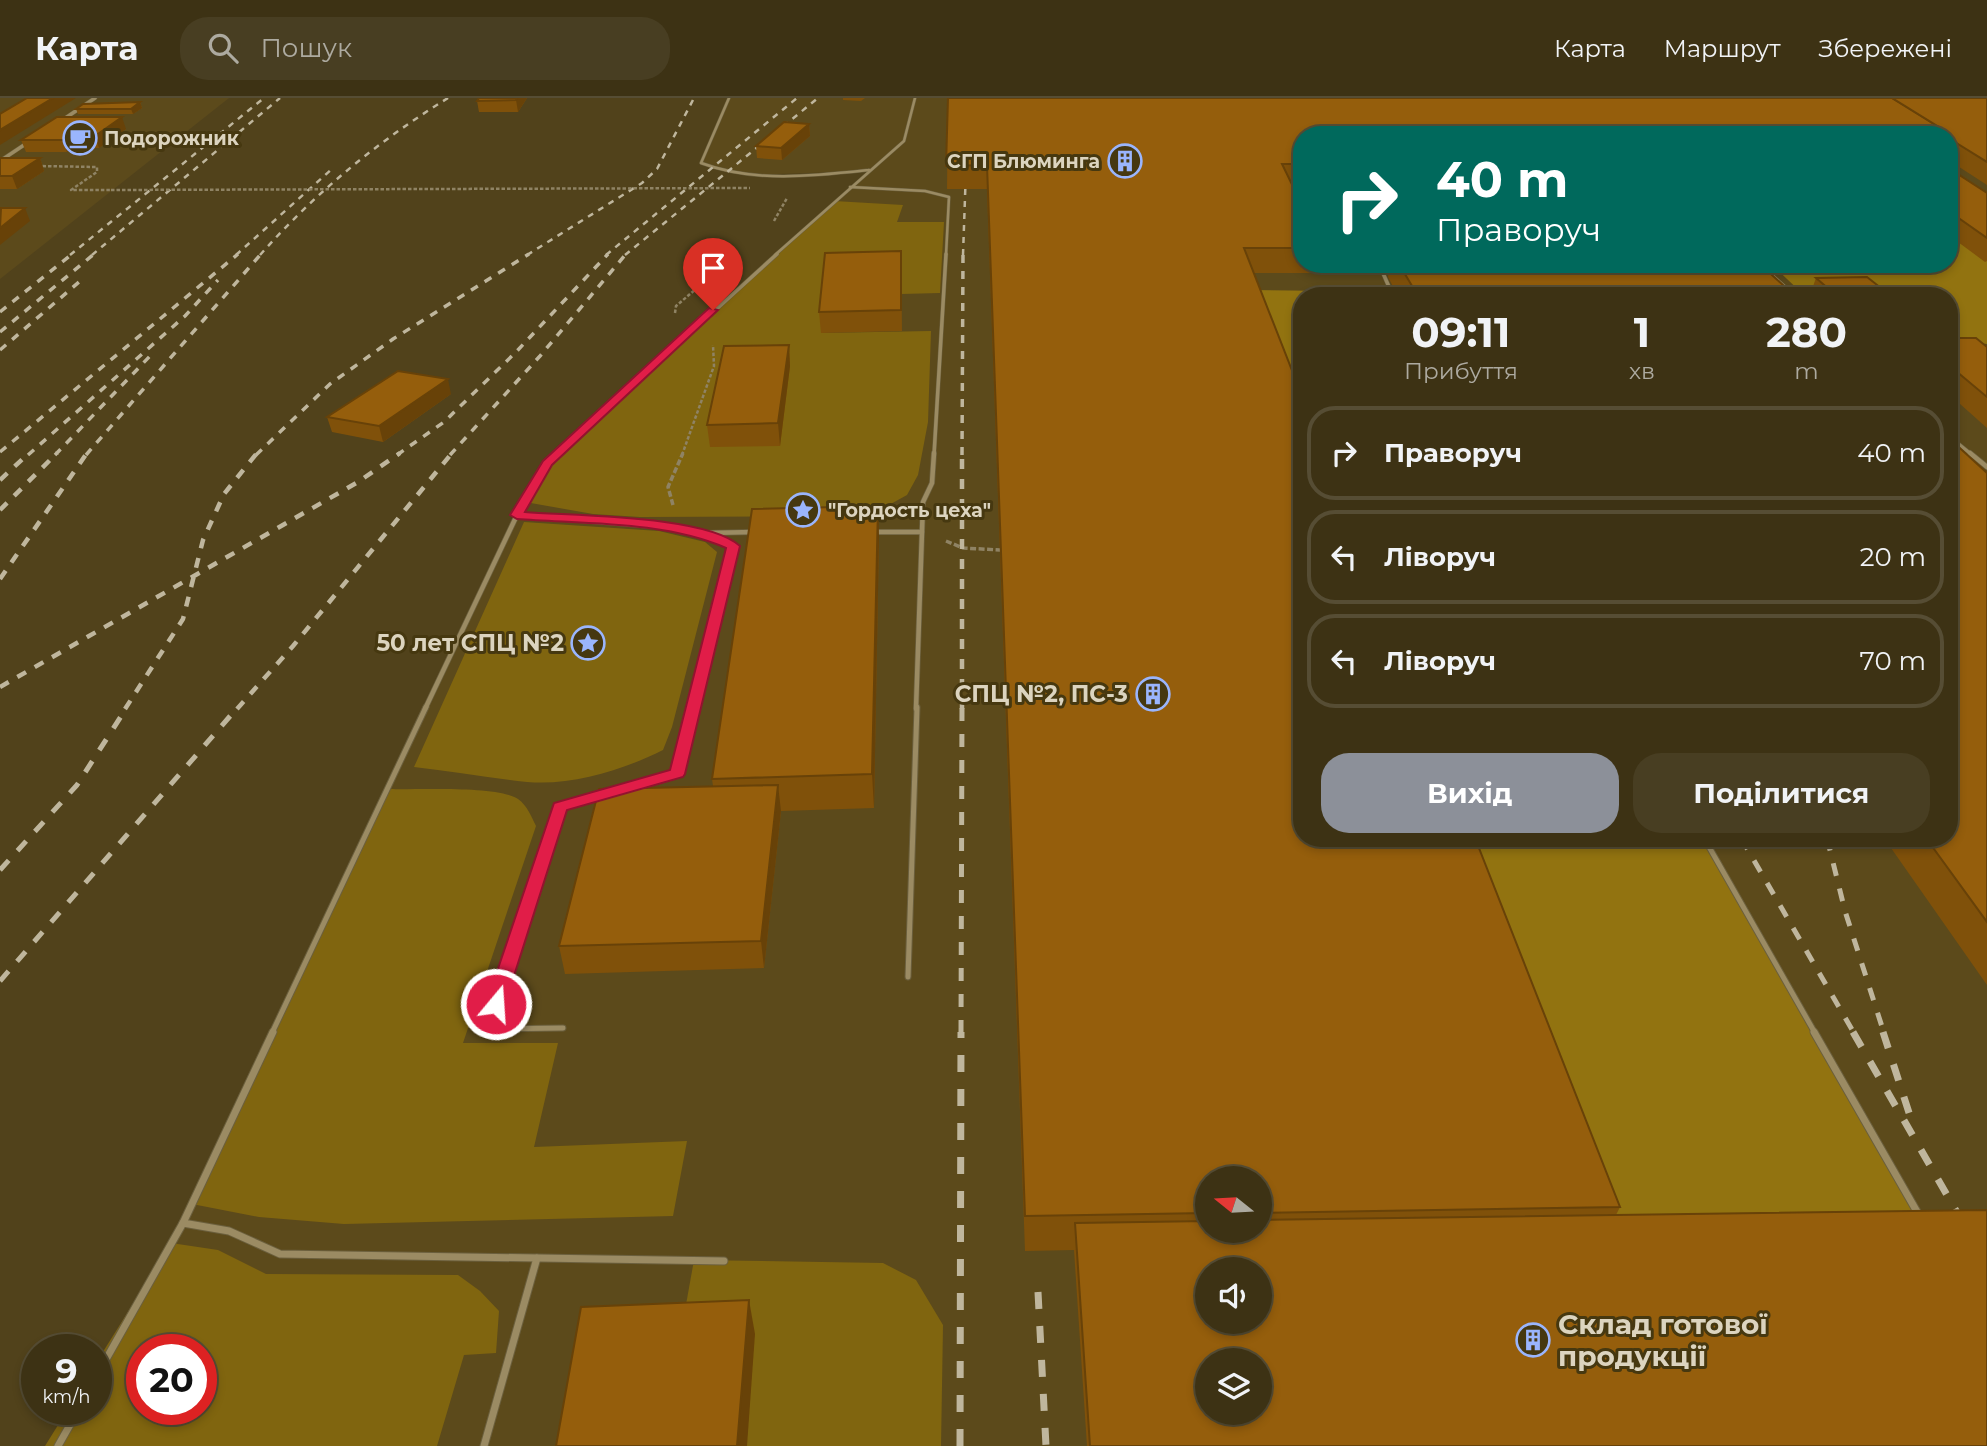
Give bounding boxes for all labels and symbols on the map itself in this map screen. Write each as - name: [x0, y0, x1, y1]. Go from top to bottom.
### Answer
- cafe icon: Подорожник: [61, 119, 99, 157]
- place label: Подорожник: [104, 127, 240, 150]
- building icon: СГП Блюминга: [1106, 142, 1144, 180]
- place label: СГП Блюминга: [947, 150, 1100, 173]
- pin: [683, 238, 743, 310]
- place icon: "Гордость цеха": [784, 491, 822, 529]
- place label: "Гордость цеха": [828, 499, 991, 522]
- place icon: 50 лет СПЦ №2: [569, 624, 607, 662]
- place label: 50 лет СПЦ №2: [376, 629, 564, 657]
- building icon: СПЦ №2, ПС-3: [1134, 675, 1172, 713]
- place label: СПЦ №2, ПС-3: [955, 680, 1128, 708]
- position arrow: [459, 967, 533, 1041]
- north arrow: [1195, 1166, 1272, 1242]
- place label: Склад готової продукції: [1558, 1307, 1768, 1373]
- building icon: Склад готової продукції: [1514, 1321, 1552, 1359]
- speed limit sign: 20: [126, 1334, 217, 1425]

